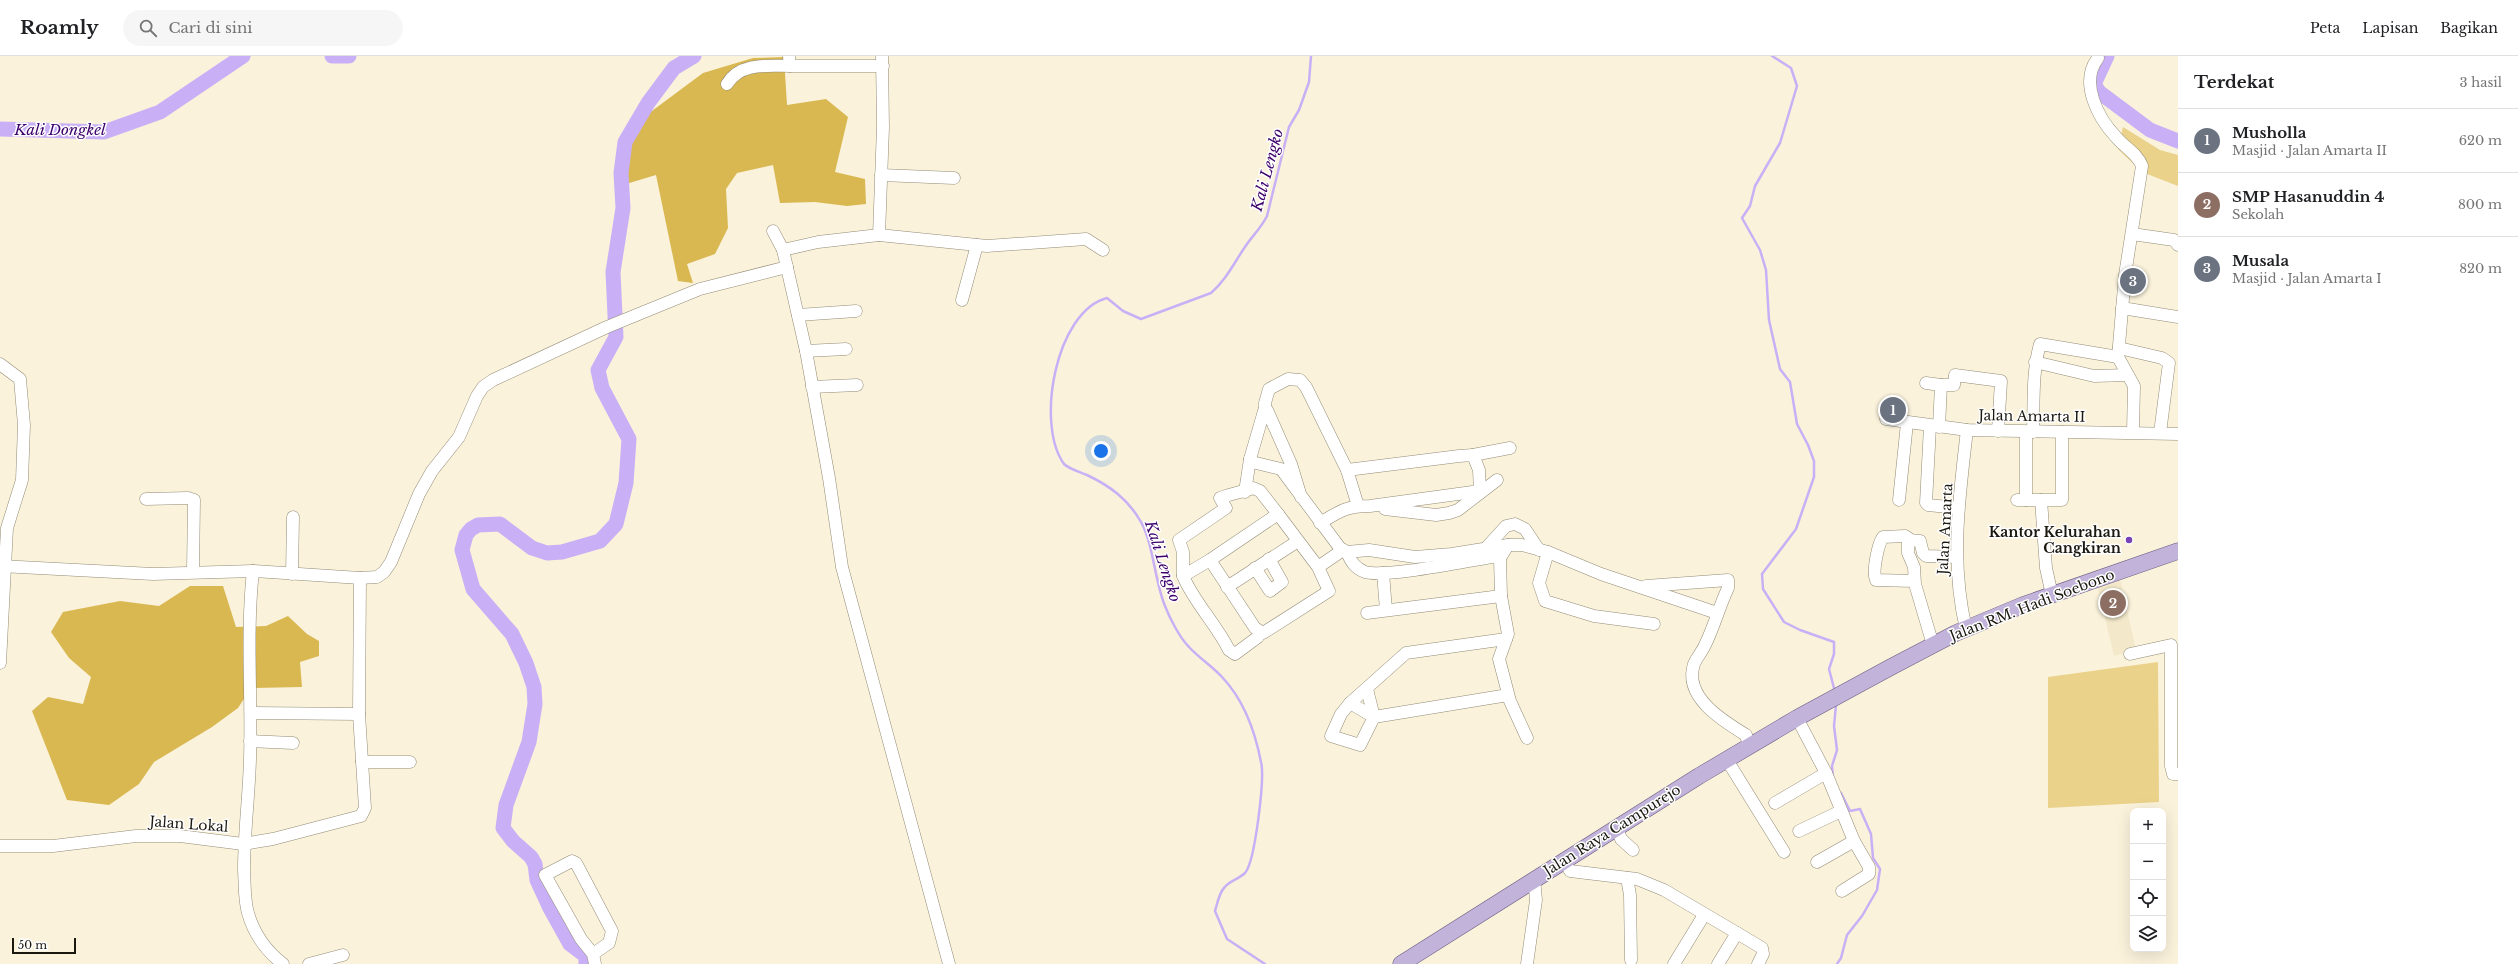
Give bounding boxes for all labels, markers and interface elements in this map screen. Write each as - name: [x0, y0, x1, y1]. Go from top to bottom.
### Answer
- search box: [123, 10, 403, 46]
- text: Roamly: [20, 16, 99, 39]
- icon: search: [137, 17, 159, 39]
- text: Cari di sini: [169, 18, 252, 37]
- text: Peta: [2310, 19, 2340, 37]
- text: Lapisan: [2362, 19, 2418, 37]
- text: Bagikan: [2440, 19, 2498, 37]
- text: Terdekat: [2194, 72, 2274, 93]
- text: 3 hasil: [2460, 74, 2502, 91]
- water label: Kali Dongkel: [13, 120, 106, 139]
- text: Musholla: [2232, 123, 2306, 142]
- water label: Kali Lengko: [1247, 126, 1287, 214]
- text: 1: [2204, 132, 2210, 149]
- text: 620 m: [2459, 132, 2502, 149]
- text: Masjid · Jalan Amarta II: [2232, 142, 2387, 159]
- text: SMP Hasanuddin 4: [2232, 187, 2384, 206]
- text: 2: [2203, 196, 2211, 213]
- text: 800 m: [2458, 196, 2502, 213]
- text: Sekolah: [2232, 206, 2284, 223]
- text: Musala: [2232, 251, 2289, 270]
- text: 3: [2203, 260, 2211, 277]
- text: 820 m: [2459, 260, 2502, 277]
- pin: 3: [2120, 266, 2146, 296]
- text: Masjid · Jalan Amarta I: [2232, 270, 2382, 287]
- pin: 1: [1880, 395, 1906, 425]
- street label: Jalan Amarta II: [1976, 406, 2086, 426]
- your location: [1091, 441, 1111, 461]
- street label: Jalan Amarta: [1934, 483, 1956, 577]
- water label: Kali Lengko: [1141, 517, 1185, 604]
- place label: Kantor Kelurahan Cangkiran: [1989, 523, 2121, 557]
- marker: Kantor Kelurahan Cangkiran: [2124, 535, 2134, 545]
- street label: Jalan RM. Hadi Soebono: [1945, 565, 2117, 645]
- pin: 2: [2100, 588, 2126, 618]
- street label: Jalan Raya Campurejo: [1538, 780, 1684, 881]
- map controls: [2130, 808, 2166, 952]
- button: +: [2130, 808, 2166, 844]
- street label: Jalan Lokal: [147, 812, 230, 836]
- button: −: [2130, 844, 2166, 880]
- button: locate: [2130, 880, 2166, 916]
- button: layers: [2130, 916, 2166, 952]
- scale bar: [12, 936, 76, 955]
- text: 50 m: [18, 938, 47, 952]

